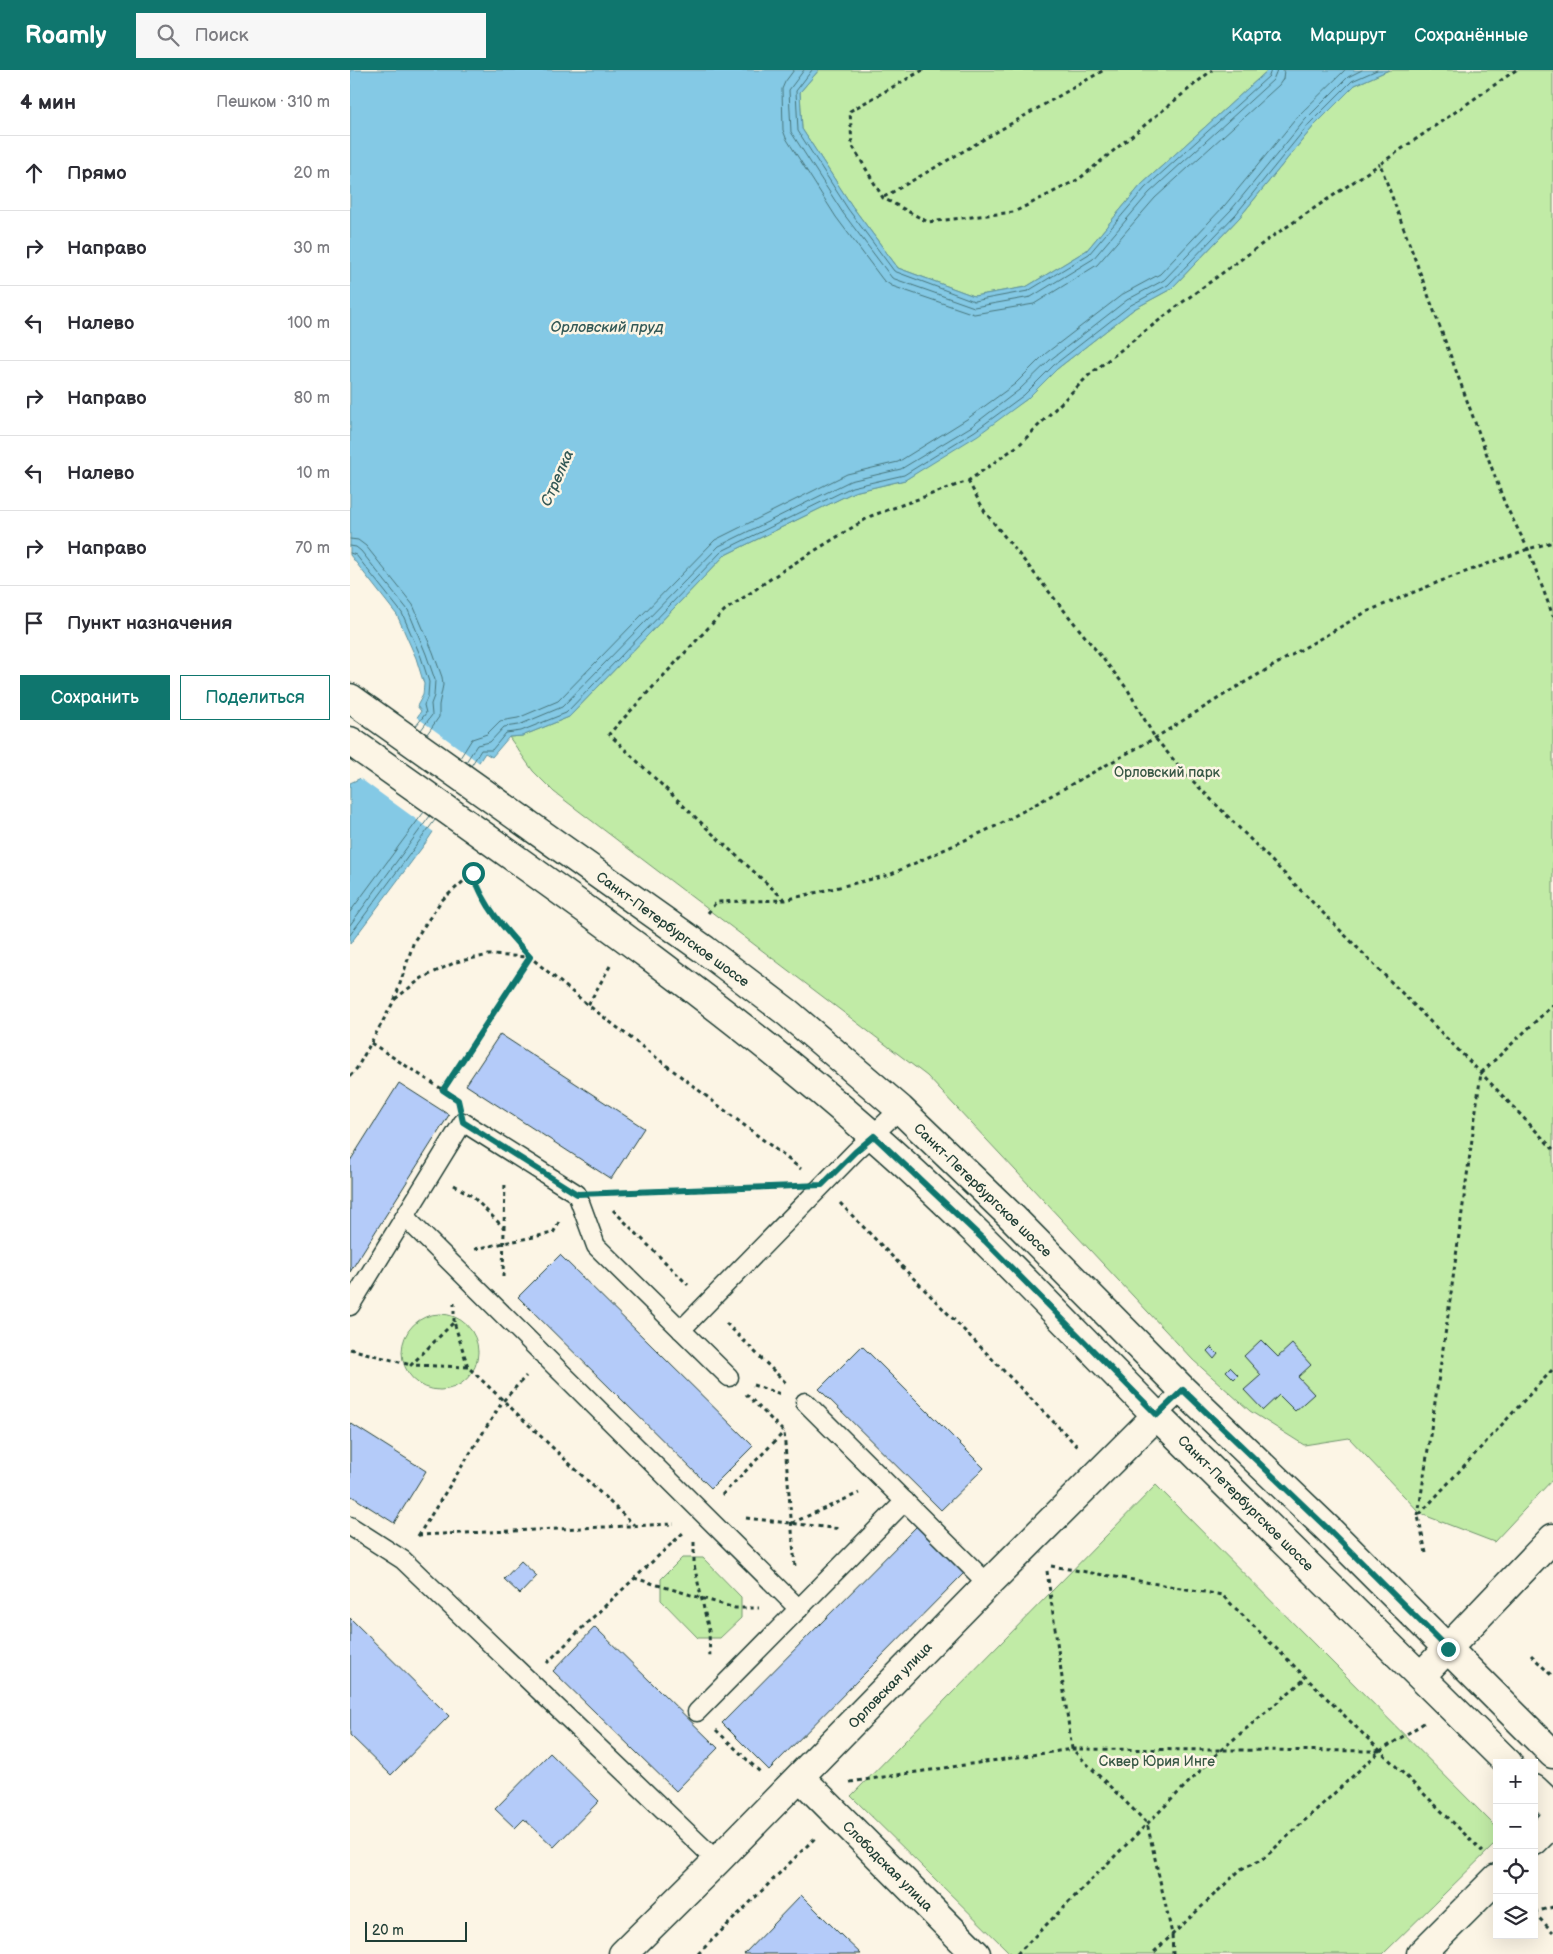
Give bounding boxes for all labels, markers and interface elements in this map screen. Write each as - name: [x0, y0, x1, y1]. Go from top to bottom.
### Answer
- search box: [136, 13, 486, 58]
- text: Roamly: [25, 21, 106, 50]
- icon: search: [154, 21, 182, 49]
- text: Поиск: [194, 24, 249, 47]
- text: Карта: [1231, 25, 1282, 46]
- text: Маршрут: [1310, 25, 1386, 46]
- text: Сохранённые: [1414, 25, 1528, 46]
- text: 4 мин: [20, 90, 76, 115]
- text: Пешком · 310 m: [216, 93, 330, 112]
- icon: ahead: [20, 159, 48, 187]
- text: Прямо: [67, 162, 127, 185]
- text: 20 m: [294, 164, 330, 183]
- icon: right: [20, 234, 48, 262]
- text: Направо: [67, 237, 147, 260]
- text: 30 m: [293, 239, 330, 258]
- icon: left: [20, 309, 48, 337]
- text: Налево: [67, 312, 134, 335]
- text: 100 m: [287, 314, 330, 333]
- water label: Орловский пруд: [550, 318, 664, 337]
- icon: right: [20, 384, 48, 412]
- text: Направо: [67, 387, 147, 410]
- text: 80 m: [294, 389, 330, 408]
- water label: Стрелка: [537, 447, 578, 509]
- icon: left: [20, 459, 48, 487]
- text: Налево: [67, 462, 134, 485]
- text: 10 m: [297, 464, 330, 483]
- icon: right: [20, 534, 48, 562]
- text: Направо: [67, 537, 147, 560]
- text: 70 m: [295, 539, 330, 558]
- icon: arrive: [20, 609, 48, 637]
- text: Пункт назначения: [67, 612, 232, 635]
- button: Сохранить: [20, 675, 170, 720]
- button: Поделиться: [180, 675, 330, 720]
- park label: Орловский парк: [1114, 764, 1221, 781]
- route start: [462, 862, 485, 885]
- street label: Санкт-Петербургское шоссе: [593, 868, 753, 991]
- street label: Санкт-Петербургское шоссе: [910, 1120, 1055, 1261]
- street label: Санкт-Петербургское шоссе: [1174, 1432, 1317, 1575]
- street label: Орловская улица: [845, 1638, 936, 1732]
- route end: [1437, 1638, 1460, 1661]
- park label: Сквер Юрия Инге: [1099, 1753, 1215, 1770]
- map controls: [1493, 1759, 1538, 1939]
- button: +: [1493, 1759, 1538, 1804]
- button: −: [1493, 1804, 1538, 1849]
- street label: Слободская улица: [839, 1818, 937, 1915]
- button: locate: [1493, 1849, 1538, 1894]
- button: layers: [1493, 1894, 1538, 1939]
- scale bar: [365, 1919, 468, 1942]
- text: 20 m: [372, 1922, 404, 1939]

